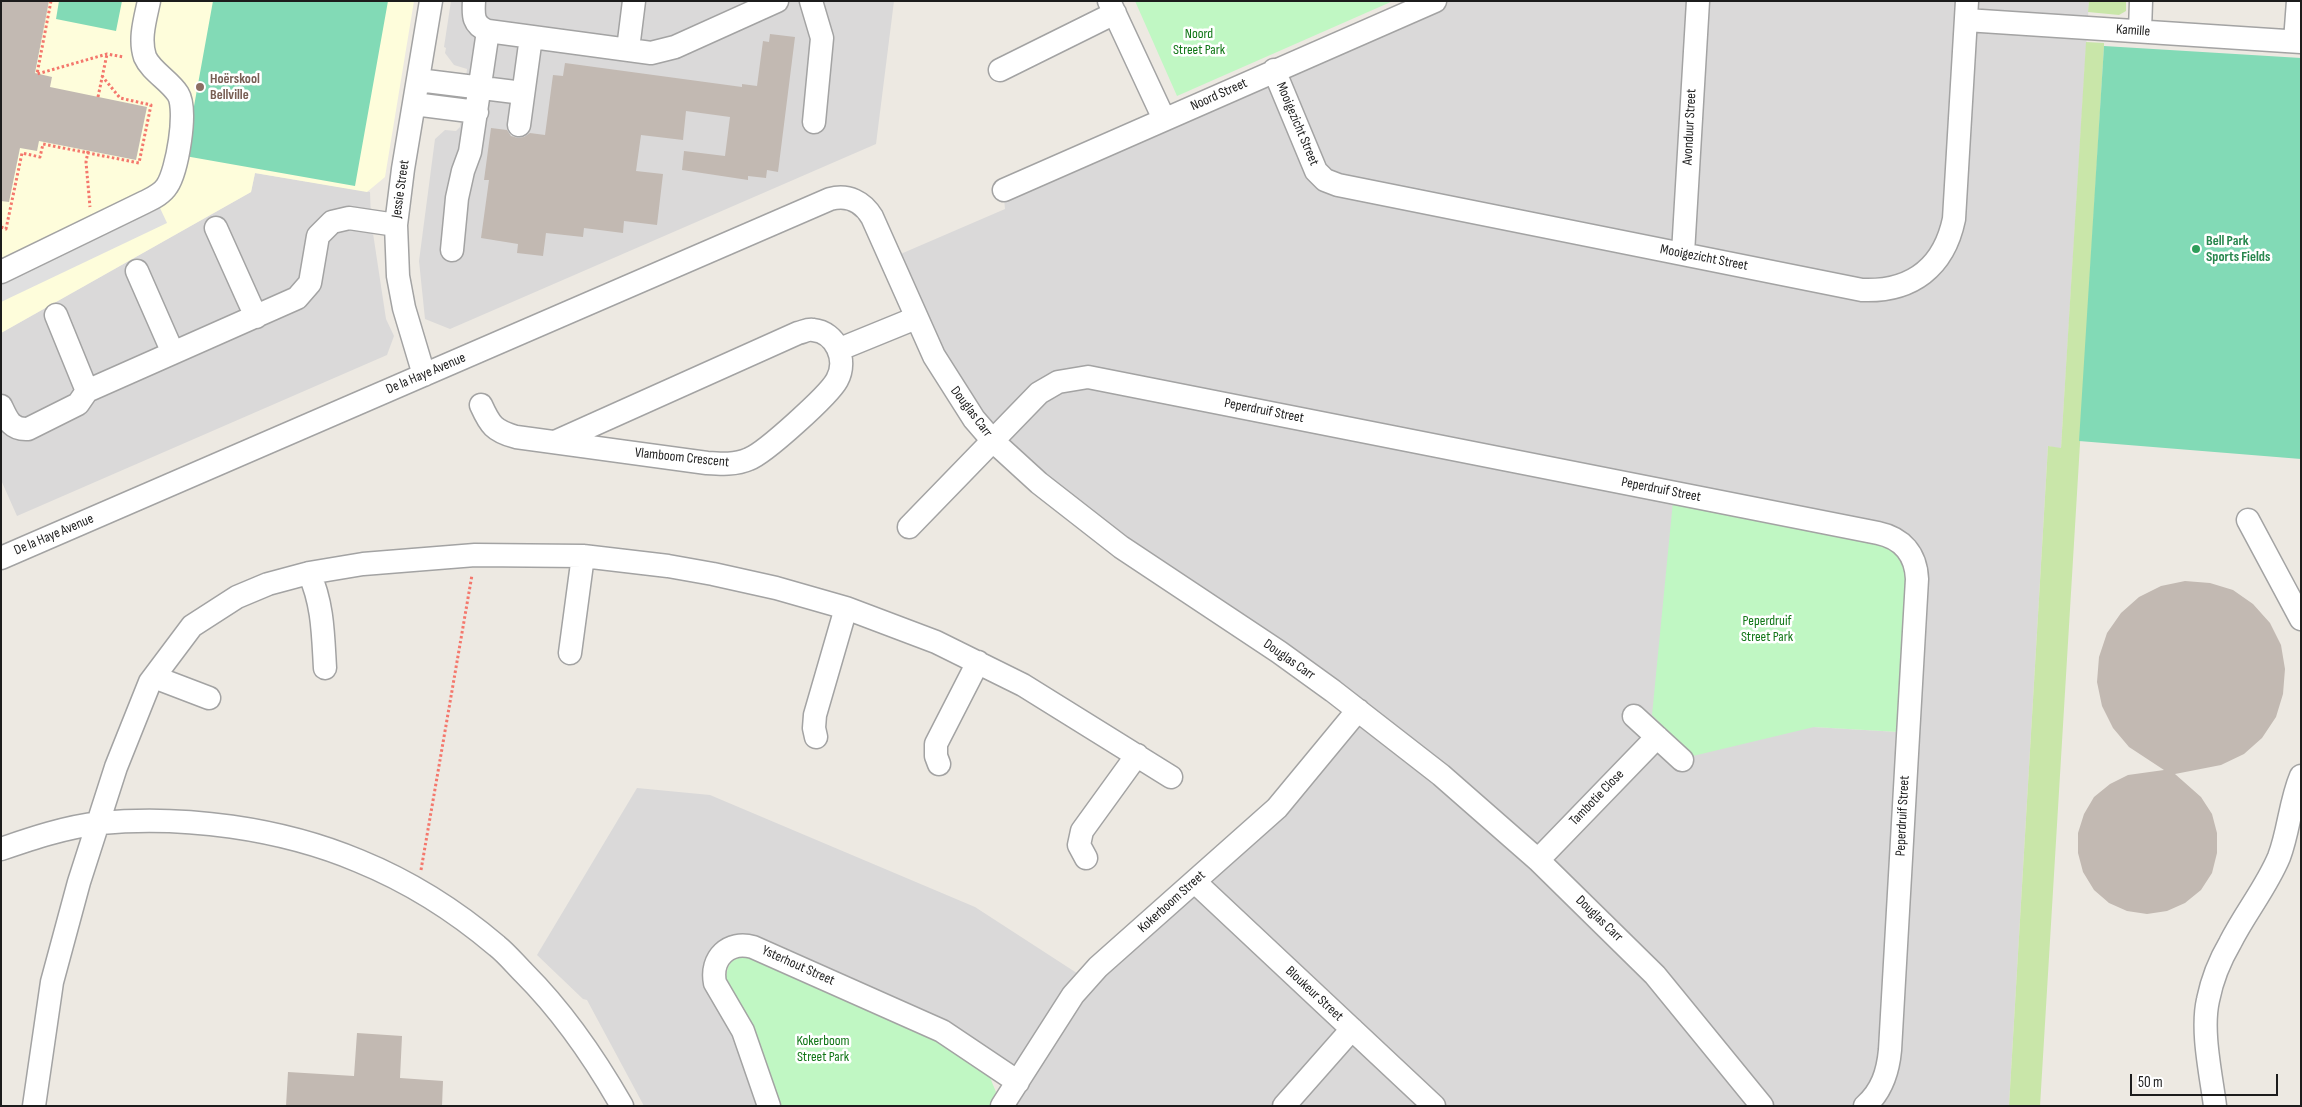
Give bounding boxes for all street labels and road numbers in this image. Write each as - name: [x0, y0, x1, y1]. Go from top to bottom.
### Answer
- street label: Kamille: [2115, 21, 2151, 41]
- street label: Noord Street: [1188, 75, 1250, 115]
- street label: Mooigezicht Street: [1272, 80, 1322, 168]
- street label: Avonduur Street: [1680, 88, 1700, 166]
- street label: Jessie Street: [389, 159, 413, 219]
- street label: Mooigezicht Street: [1659, 241, 1749, 275]
- street label: De la Haye Avenue: [384, 350, 468, 398]
- street label: Douglas Carr: [946, 383, 996, 441]
- street label: Peperdruif Street: [1223, 395, 1305, 427]
- street label: Vlamboom Crescent: [634, 445, 730, 471]
- street label: Peperdruif Street: [1620, 474, 1702, 506]
- street label: De la Haye Avenue: [12, 511, 96, 559]
- street label: Douglas Carr: [1260, 636, 1318, 684]
- street label: Tambotie Close: [1566, 767, 1628, 829]
- street label: Peperdruif Street: [1892, 775, 1914, 857]
- street label: Kokerboom Street: [1135, 867, 1209, 937]
- street label: Douglas Carr: [1572, 892, 1626, 946]
- street label: Ysterhout Street: [759, 942, 837, 990]
- street label: Bloukeur Street: [1282, 963, 1346, 1025]

